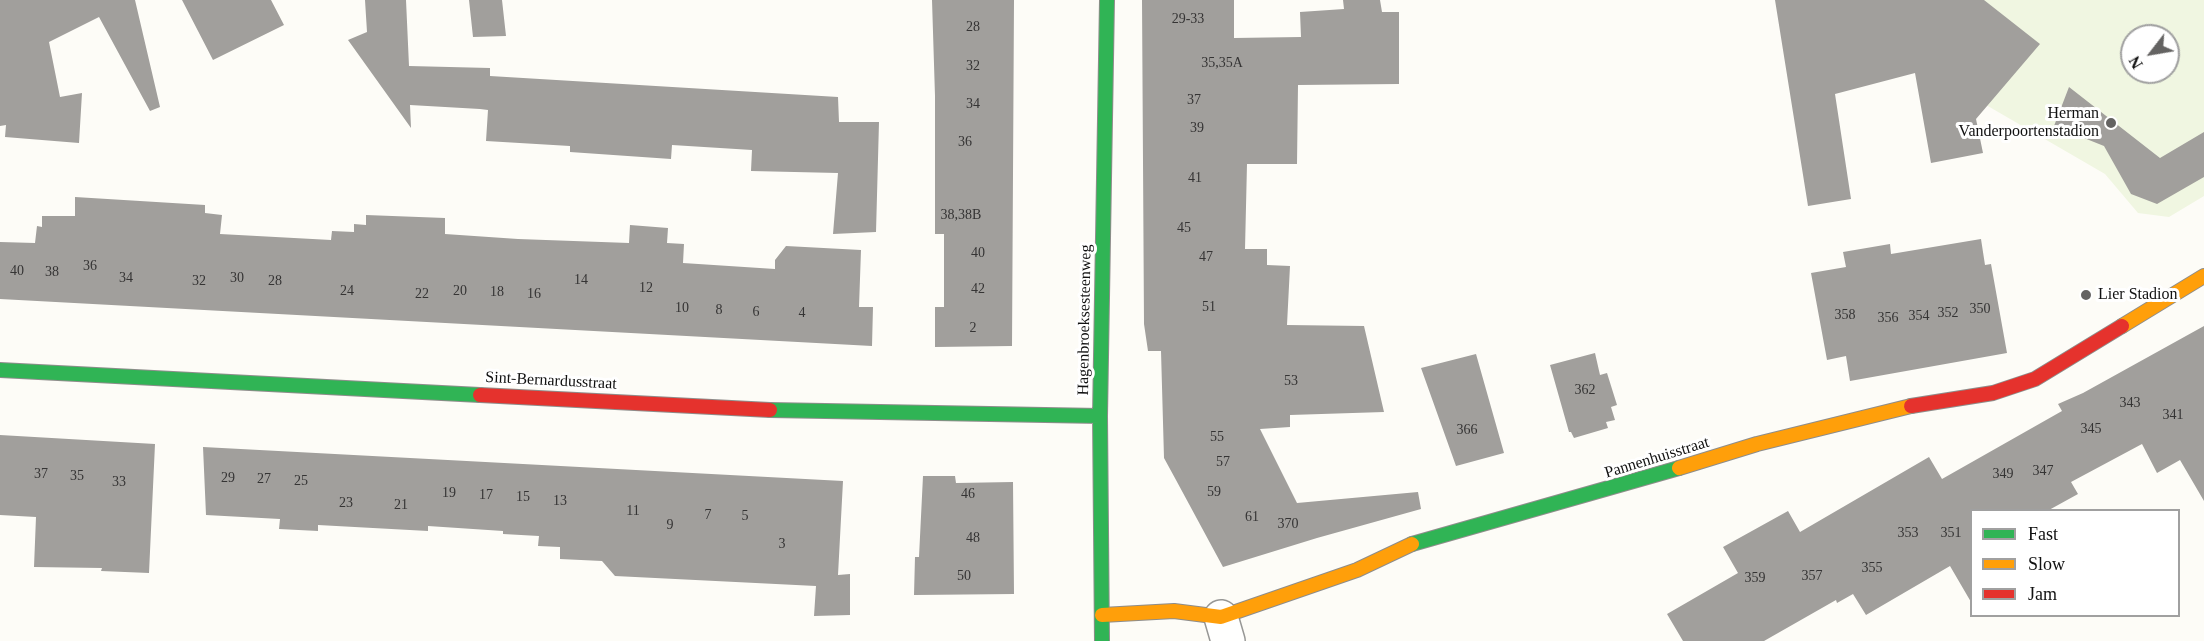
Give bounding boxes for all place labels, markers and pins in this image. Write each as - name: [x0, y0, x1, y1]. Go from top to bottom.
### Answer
- place label: Herman Vanderpoortenstadion: [1959, 104, 2099, 142]
- marker: Herman Vanderpoortenstadion: [2104, 116, 2118, 130]
- place label: Lier Stadion: [2098, 285, 2178, 305]
- marker: Lier Stadion: [2079, 288, 2093, 302]

